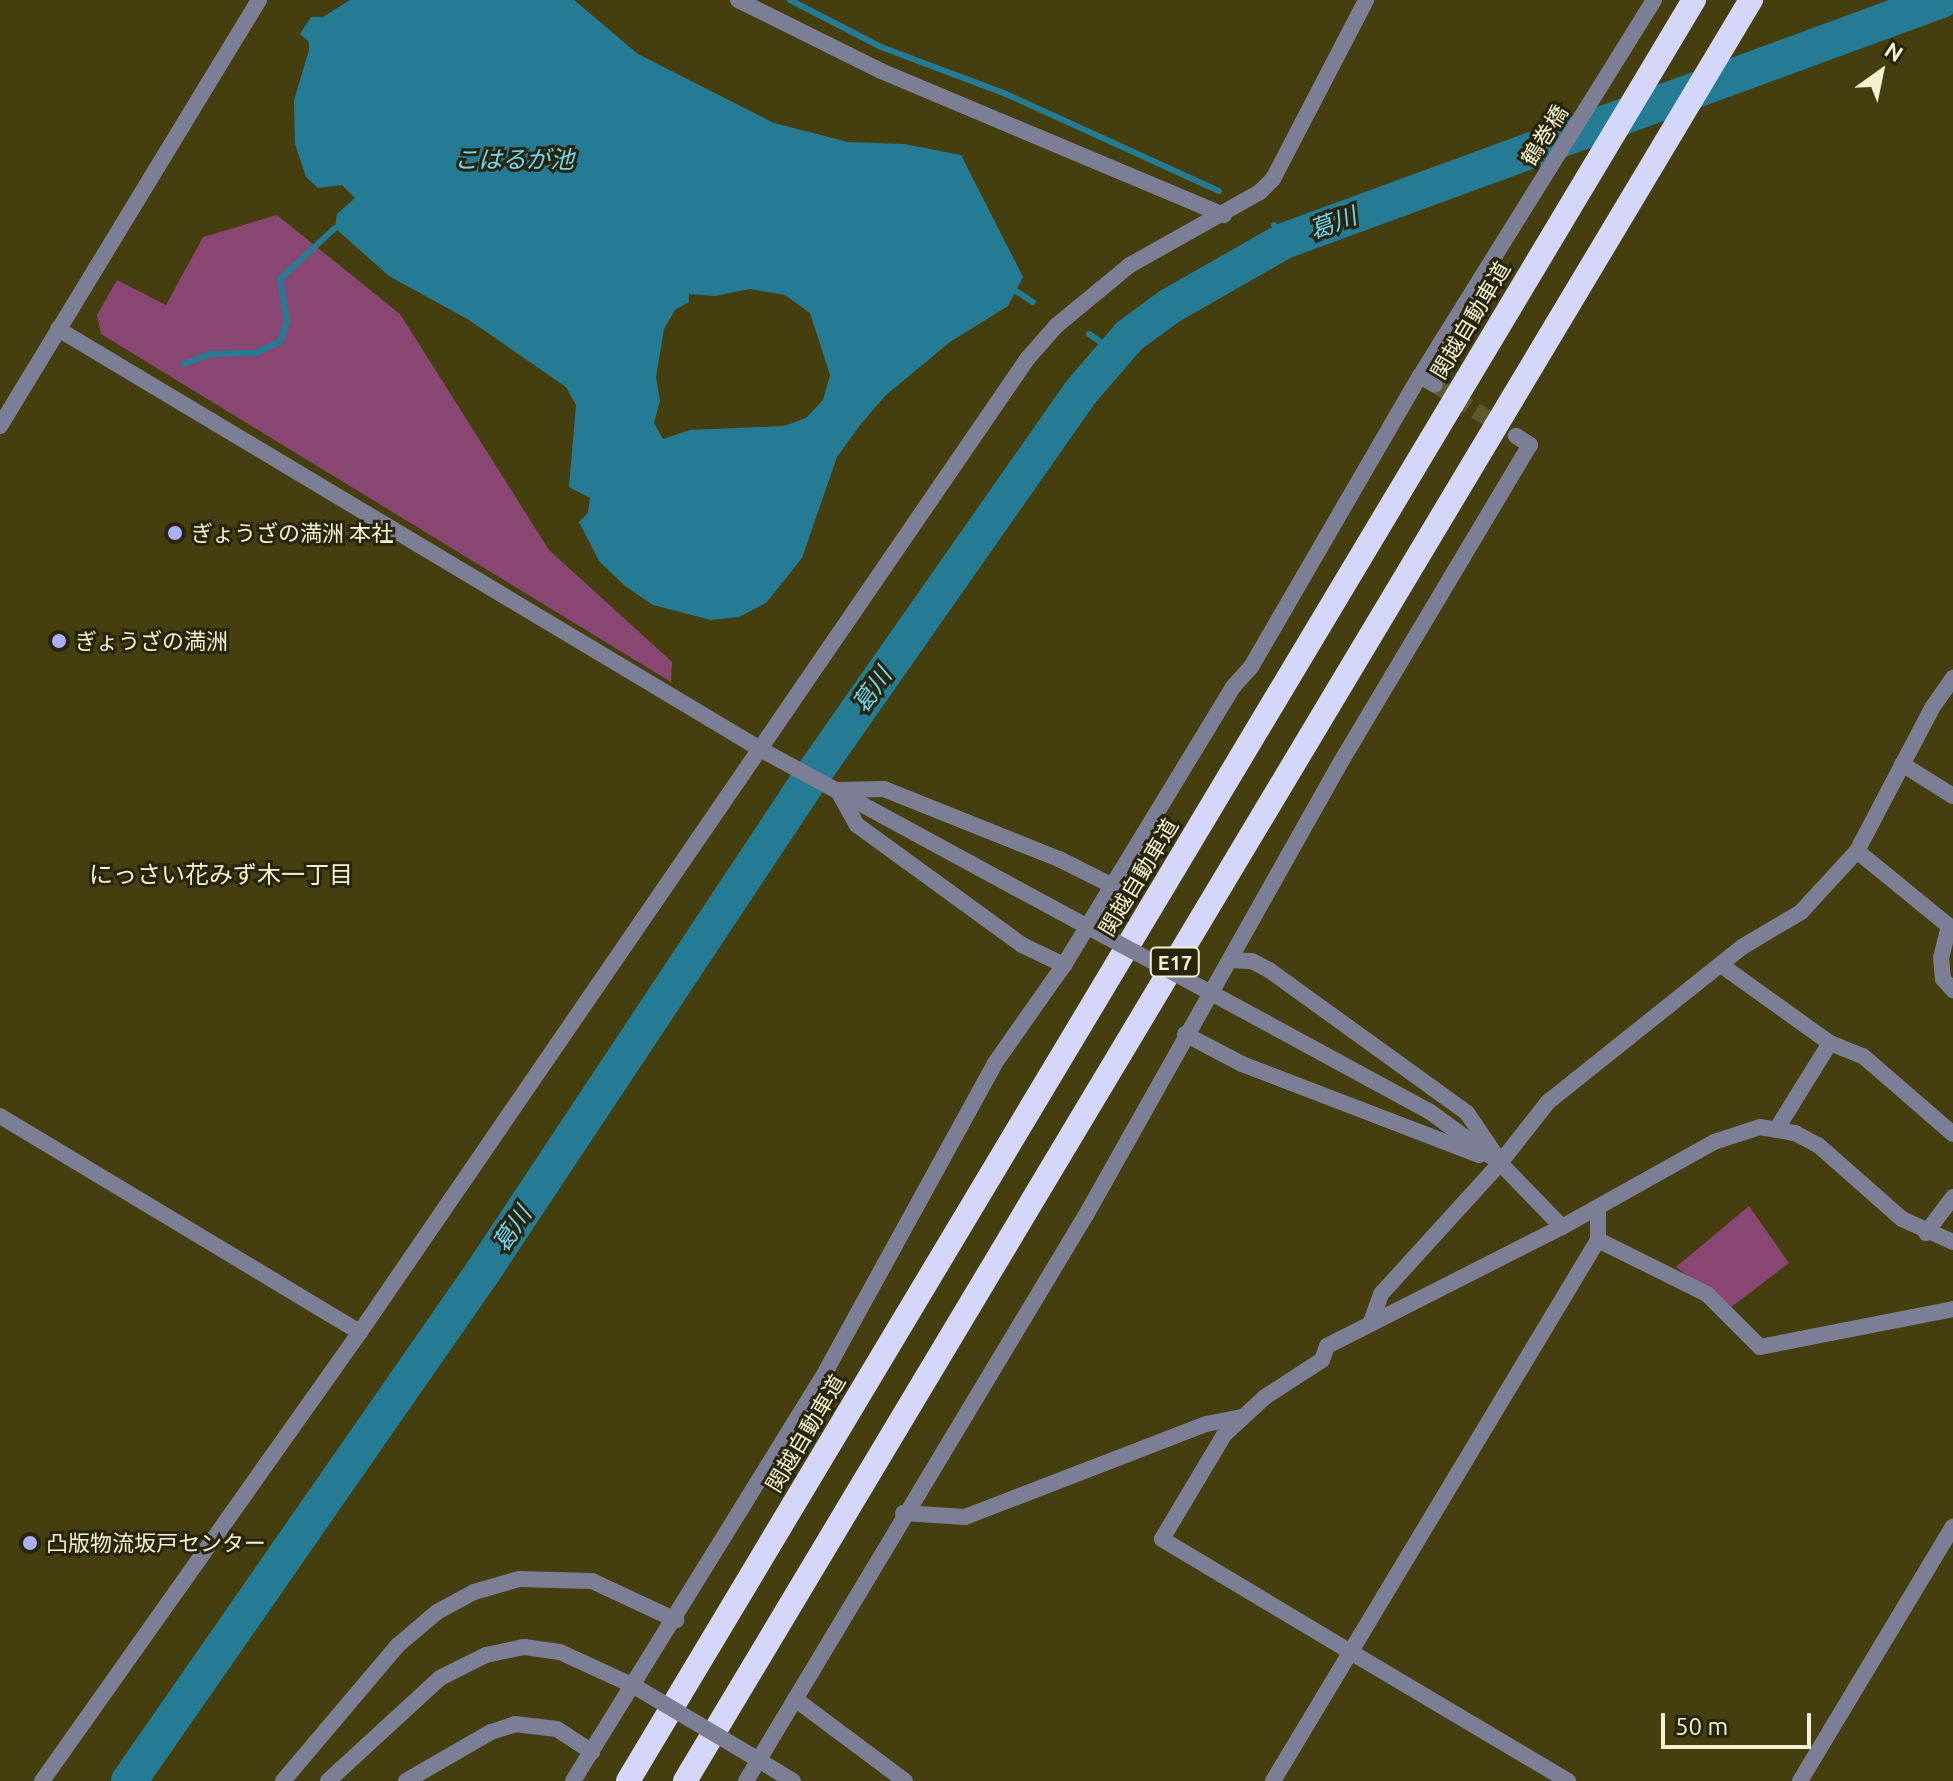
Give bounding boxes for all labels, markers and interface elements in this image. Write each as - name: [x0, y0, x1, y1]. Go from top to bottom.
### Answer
- north arrow: [1841, 32, 1921, 112]
- text: N: [1881, 36, 1908, 66]
- street label: 鶴巻橋: [1515, 100, 1573, 170]
- water label: こはるが池: [454, 146, 574, 174]
- water label: 葛川: [1306, 201, 1360, 245]
- street label: 関越自動車道: [1425, 257, 1515, 383]
- place label: ぎょうざの満洲 本社: [191, 520, 394, 546]
- marker: ぎょうざの満洲 本社: [166, 524, 184, 542]
- place label: ぎょうざの満洲: [75, 628, 229, 654]
- marker: ぎょうざの満洲: [50, 632, 68, 650]
- water label: 葛川: [846, 662, 898, 718]
- street label: 関越自動車道: [1093, 814, 1183, 940]
- district label: にっさい花みず木一丁目: [89, 861, 353, 889]
- road number: E17: [1149, 946, 1201, 978]
- water label: 葛川: [487, 1201, 537, 1257]
- street label: 関越自動車道: [760, 1370, 850, 1496]
- place label: 凸版物流坂戸センター: [46, 1530, 266, 1556]
- marker: 凸版物流坂戸センター: [21, 1534, 39, 1552]
- scale bar: [1665, 1697, 1815, 1747]
- text: 50 m: [1675, 1713, 1728, 1740]

